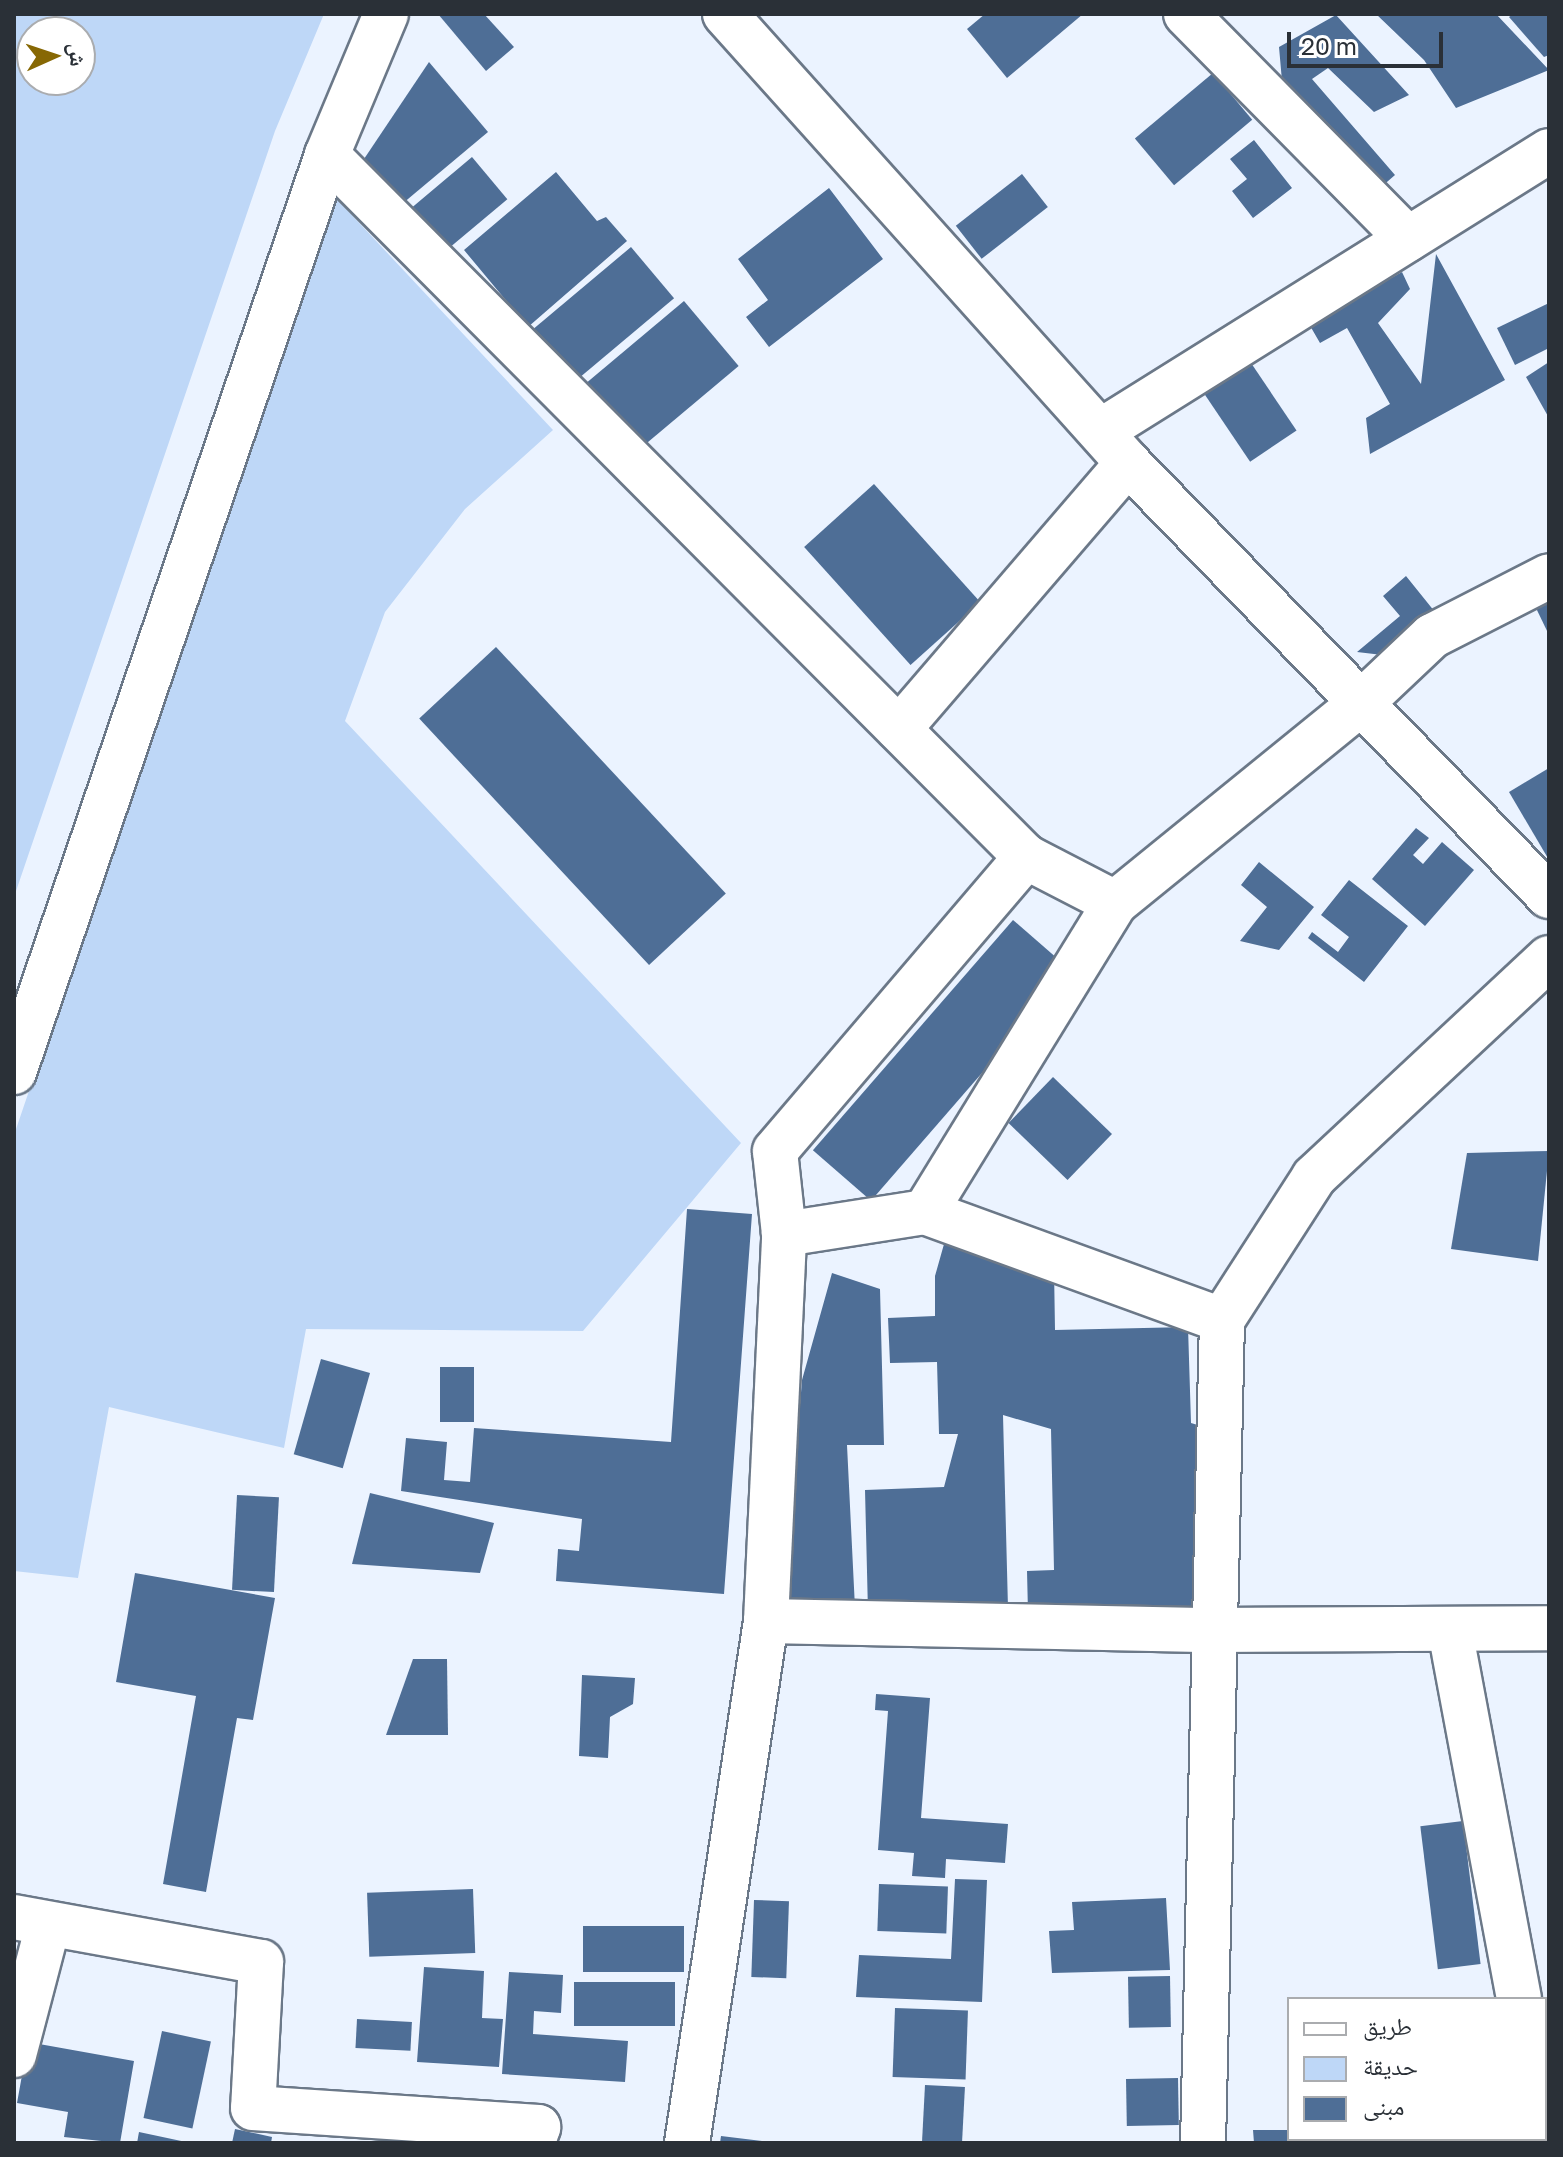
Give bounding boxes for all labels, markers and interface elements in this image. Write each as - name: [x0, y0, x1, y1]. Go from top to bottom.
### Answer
- north arrow: [16, 16, 96, 96]
- scale bar: [1291, 16, 1447, 66]
- text: 20 m: [1301, 31, 1357, 60]
- text: ش: [64, 42, 93, 67]
- legend: [1287, 1997, 1547, 2141]
- text: طريق: [1363, 2011, 1412, 2040]
- text: حديقة: [1363, 2051, 1418, 2080]
- text: مبنى: [1363, 2091, 1404, 2120]

